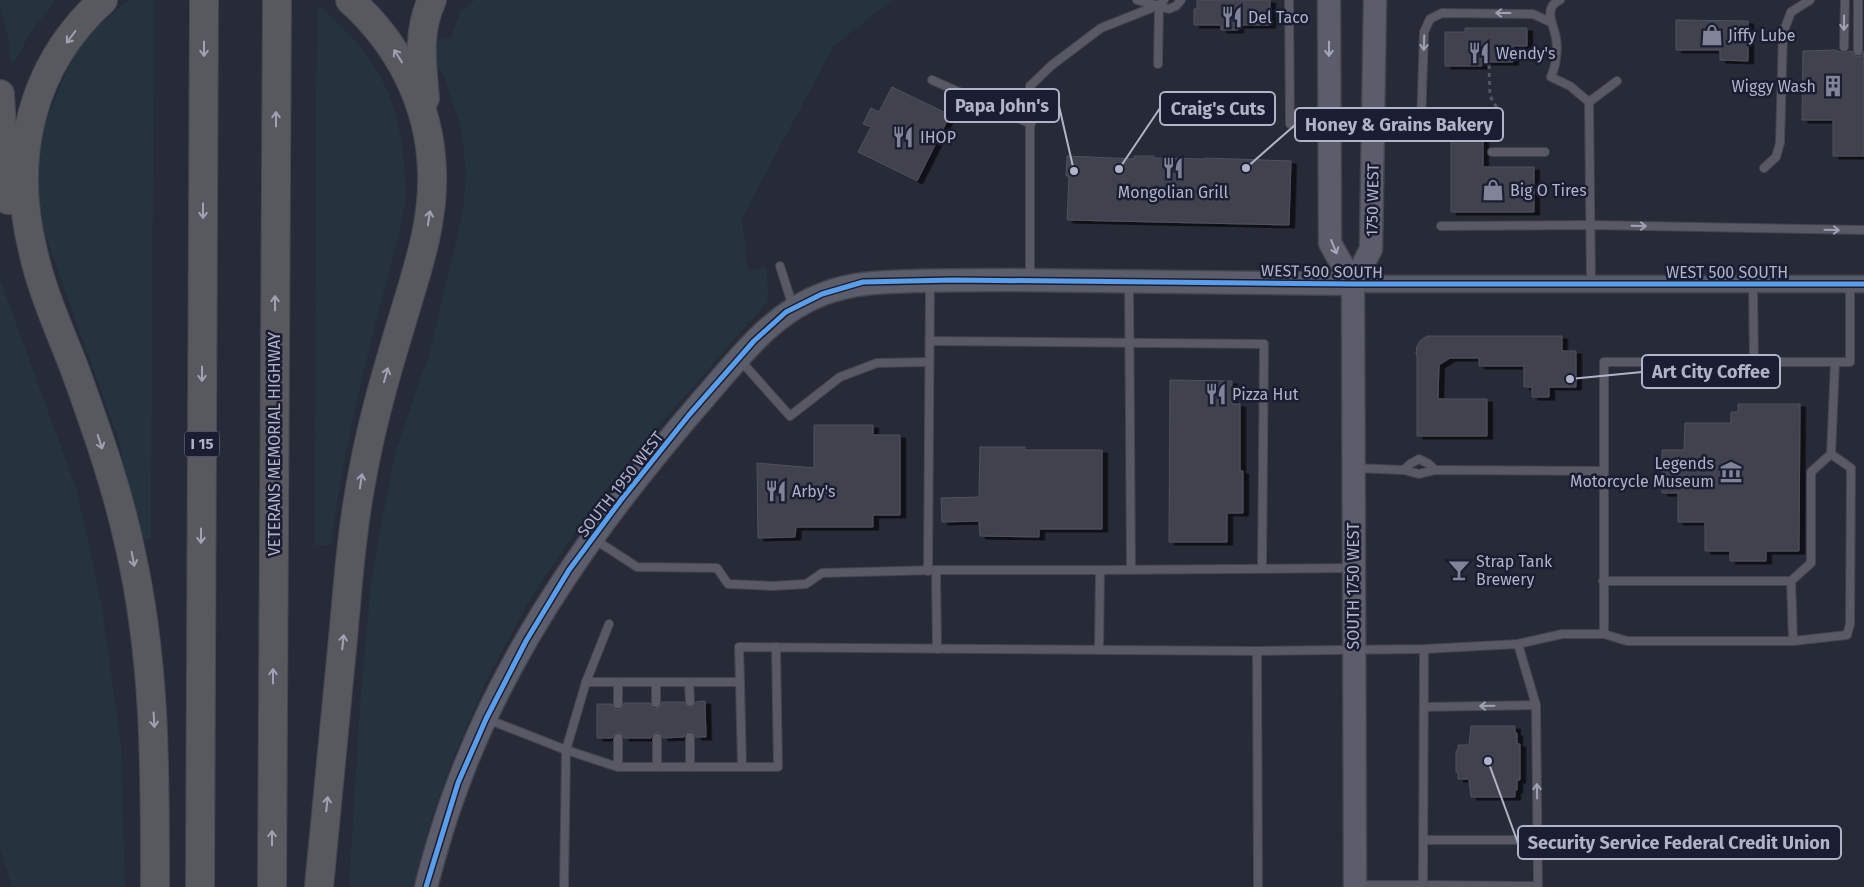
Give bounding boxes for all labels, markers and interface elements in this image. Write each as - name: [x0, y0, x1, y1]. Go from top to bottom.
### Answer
- restaurant icon: Del Taco: [1219, 4, 1245, 30]
- place label: Del Taco: [1248, 8, 1309, 27]
- one-way arrow: [1496, 8, 1512, 18]
- one-way arrow: [1839, 15, 1849, 31]
- shop icon: Jiffy Lube: [1699, 22, 1725, 48]
- place label: Jiffy Lube: [1728, 26, 1796, 45]
- one-way arrow: [66, 30, 77, 43]
- one-way arrow: [1419, 34, 1429, 50]
- one-way arrow: [199, 40, 209, 56]
- one-way arrow: [1324, 40, 1334, 56]
- restaurant icon: Wendy's: [1466, 40, 1492, 66]
- place label: Wendy's: [1496, 44, 1555, 63]
- one-way arrow: [393, 50, 403, 64]
- building icon: Wiggy Wash: [1820, 73, 1846, 99]
- place label: Wiggy Wash: [1731, 77, 1816, 96]
- callout: Papa John's: [945, 89, 1059, 122]
- callout: Craig's Cuts: [1160, 92, 1275, 125]
- text: Papa John's: [955, 95, 1049, 117]
- text: Craig's Cuts: [1171, 98, 1266, 120]
- callout: Honey & Grains Bakery: [1295, 108, 1503, 141]
- one-way arrow: [271, 111, 281, 127]
- text: Honey & Grains Bakery: [1305, 114, 1494, 136]
- restaurant icon: IHOP: [890, 124, 916, 150]
- place label: IHOP: [920, 128, 956, 147]
- restaurant icon: Mongolian Grill: [1160, 155, 1186, 181]
- street label: 1750 WEST: [1362, 163, 1383, 237]
- shop icon: Big O Tires: [1480, 177, 1506, 203]
- place label: Big O Tires: [1510, 181, 1587, 200]
- place label: Mongolian Grill: [1118, 183, 1228, 202]
- one-way arrow: [198, 202, 208, 219]
- one-way arrow: [425, 211, 435, 227]
- one-way arrow: [1631, 221, 1647, 231]
- one-way arrow: [1824, 225, 1840, 234]
- one-way arrow: [1329, 239, 1339, 254]
- street label: WEST 500 SOUTH: [1261, 261, 1383, 282]
- street label: WEST 500 SOUTH: [1666, 263, 1788, 282]
- one-way arrow: [270, 296, 280, 312]
- street label: VETERANS MEMORIAL HIGHWAY: [265, 332, 284, 556]
- callout: Art City Coffee: [1642, 355, 1780, 388]
- text: Art City Coffee: [1651, 361, 1770, 383]
- one-way arrow: [197, 365, 207, 381]
- one-way arrow: [382, 367, 392, 383]
- restaurant icon: Pizza Hut: [1203, 381, 1229, 407]
- place label: Pizza Hut: [1232, 385, 1299, 404]
- street label: SOUTH 1950 WEST: [573, 427, 668, 541]
- road number: I 15: [184, 432, 220, 456]
- one-way arrow: [96, 433, 105, 449]
- place label: Legends Motorcycle Museum: [1570, 454, 1714, 491]
- museum icon: Legends Motorcycle Museum: [1718, 459, 1744, 485]
- one-way arrow: [357, 473, 367, 489]
- restaurant icon: Arby's: [763, 478, 789, 504]
- place label: Arby's: [792, 482, 835, 501]
- street label: SOUTH 1750 WEST: [1344, 522, 1363, 650]
- one-way arrow: [196, 528, 206, 544]
- one-way arrow: [128, 551, 138, 567]
- place label: Strap Tank Brewery: [1476, 552, 1553, 589]
- bar icon: Strap Tank Brewery: [1446, 557, 1472, 583]
- one-way arrow: [338, 634, 347, 650]
- one-way arrow: [268, 668, 278, 684]
- one-way arrow: [1480, 701, 1496, 711]
- one-way arrow: [149, 712, 158, 728]
- one-way arrow: [1533, 783, 1542, 799]
- one-way arrow: [322, 796, 332, 812]
- callout: Security Service Federal Credit Union: [1518, 826, 1841, 859]
- one-way arrow: [267, 831, 277, 847]
- text: Security Service Federal Credit Union: [1528, 832, 1830, 854]

